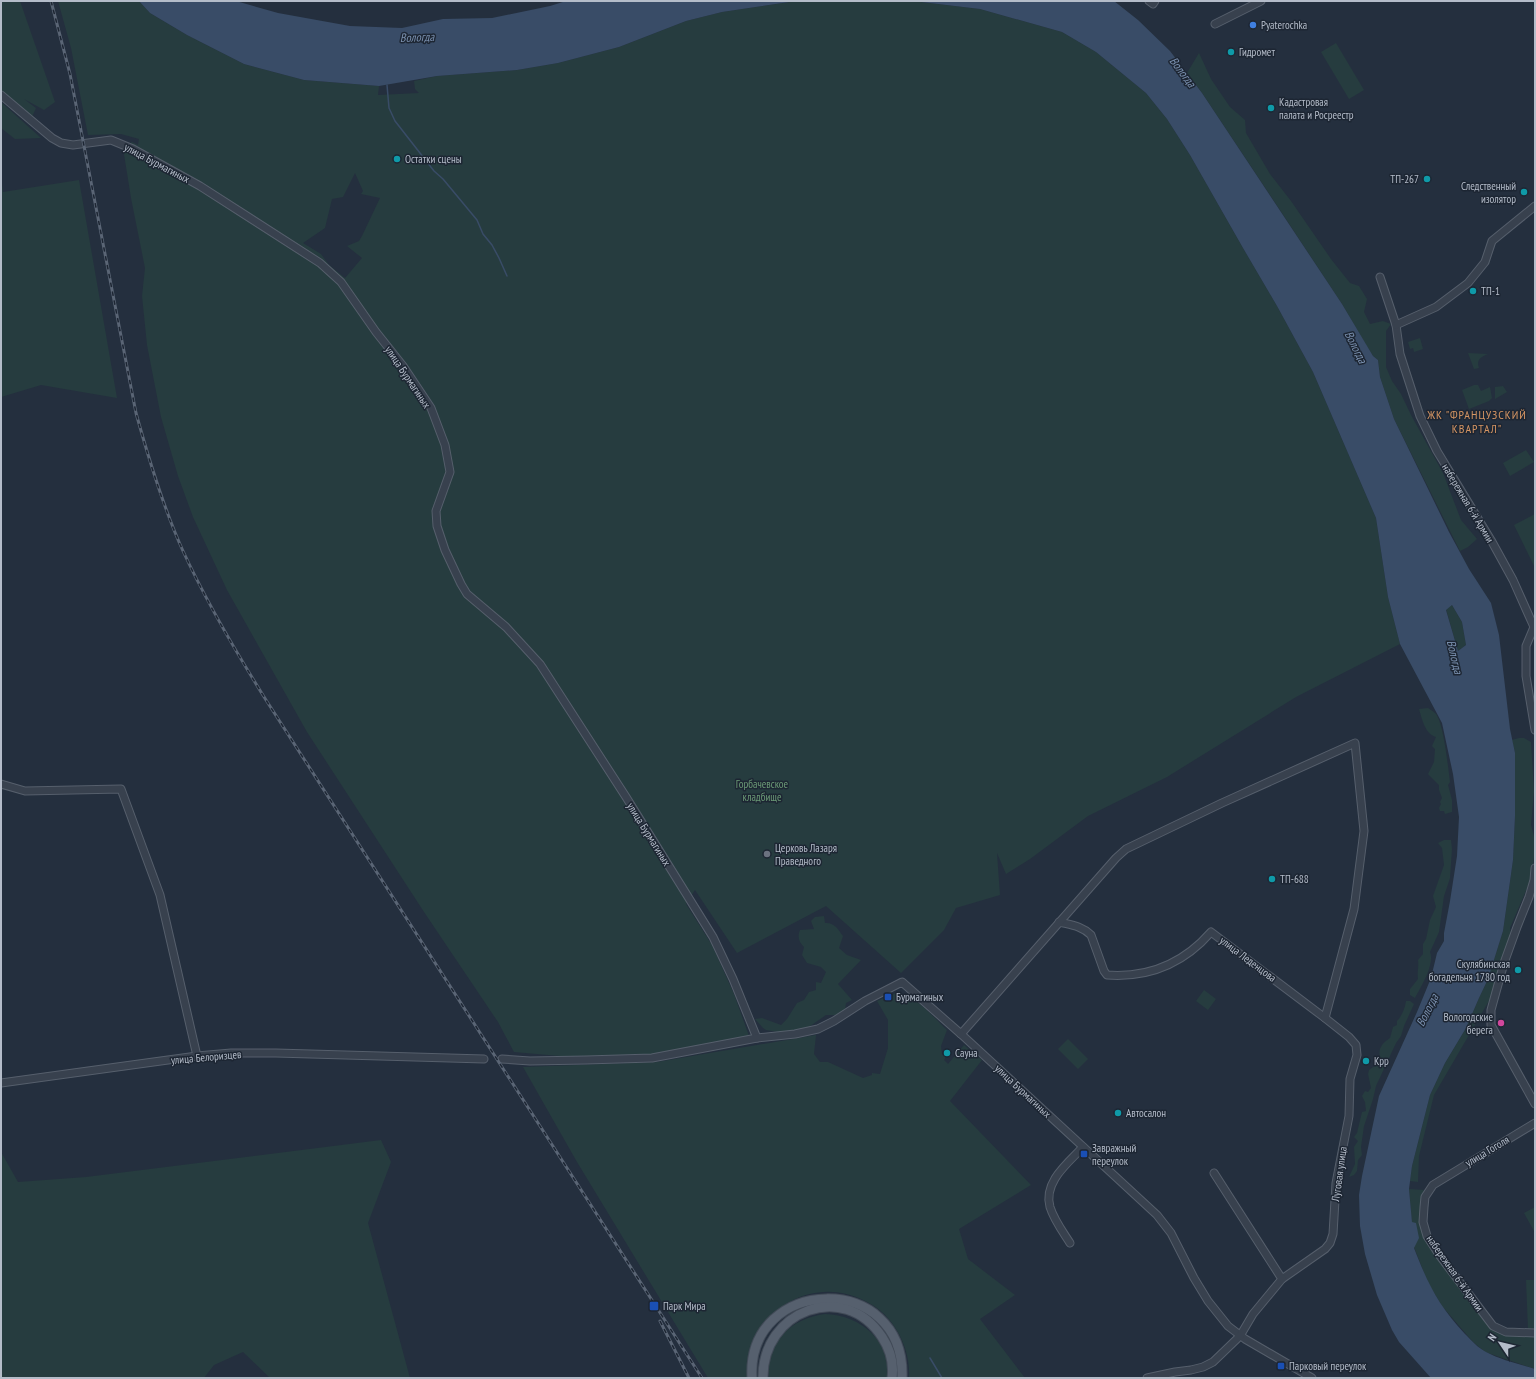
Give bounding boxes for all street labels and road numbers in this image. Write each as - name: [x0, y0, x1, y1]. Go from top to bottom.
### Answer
- street label: улица Бурмагиных: [122, 140, 193, 186]
- street label: улица Бурмагиных: [382, 343, 434, 411]
- street label: набережная 6-й Армии: [1439, 461, 1497, 545]
- street label: улица Бурмагиных: [624, 800, 674, 869]
- street label: улица Леденцова: [1217, 933, 1279, 985]
- street label: улица Белоризцев: [170, 1047, 242, 1067]
- street label: улица Бурмагиных: [992, 1061, 1054, 1121]
- street label: улица Гоголя: [1462, 1132, 1512, 1170]
- street label: Луговая улица: [1328, 1146, 1350, 1203]
- street label: набережная 6-й Армии: [1424, 1232, 1487, 1314]

